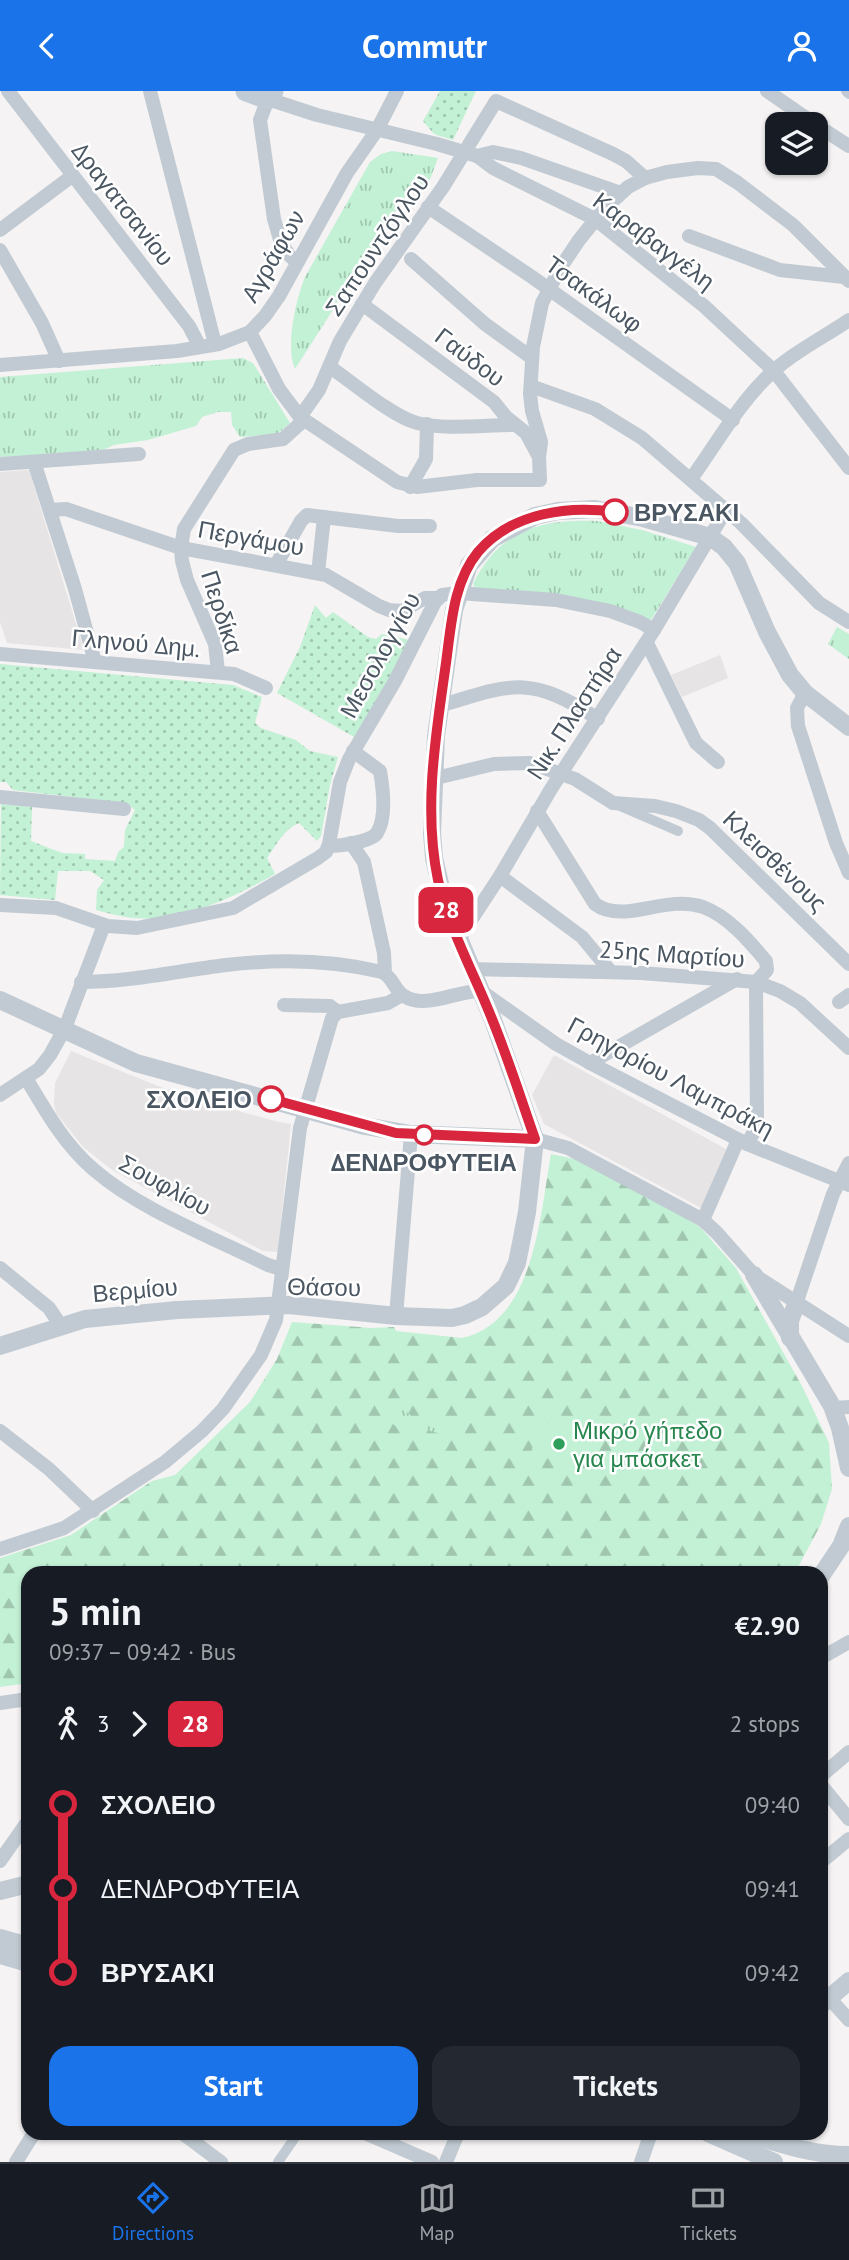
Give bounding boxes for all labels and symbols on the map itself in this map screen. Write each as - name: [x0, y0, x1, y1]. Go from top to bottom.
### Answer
- street label: Δραγατσανίου: [65, 136, 181, 272]
- street label: Σαπουντζόγλου: [318, 168, 436, 322]
- street label: Καραβαγγέλη: [587, 185, 721, 297]
- street label: Αγράφων: [234, 204, 312, 308]
- street label: Τσακάλωφ: [539, 248, 649, 340]
- street label: Γαύδου: [429, 321, 511, 393]
- place label: ΒΡΥΣΑΚΙ: [634, 497, 739, 528]
- marker: ΒΡΥΣΑΚΙ: [602, 499, 628, 525]
- street label: Περγάμου: [195, 513, 307, 563]
- street label: Περδίκα: [194, 566, 250, 658]
- street label: Μεσολογγίου: [333, 587, 427, 723]
- street label: Γληνού Δημ.: [70, 622, 202, 664]
- street label: Νικ. Πλαστήρα: [520, 641, 629, 785]
- street label: Κλεισθένους: [716, 804, 834, 918]
- line badge: 28: [414, 887, 478, 933]
- street label: 25ης Μαρτίου: [598, 933, 746, 975]
- street label: Γρηγορίου Λαμπράκη: [562, 1009, 780, 1145]
- place label: ΣΧΟΛΕΙΟ: [146, 1084, 252, 1115]
- marker: ΣΧΟΛΕΙΟ: [258, 1086, 284, 1112]
- marker: ΔΕΝΔΡΟΦΥΤΕΙΑ: [414, 1125, 434, 1145]
- street label: Σουφλίου: [114, 1147, 216, 1223]
- place label: ΔΕΝΔΡΟΦΥΤΕΙΑ: [331, 1147, 517, 1178]
- street label: Βερμίου: [91, 1271, 179, 1309]
- street label: Θάσου: [287, 1271, 361, 1303]
- place label: Μικρό γήπεδο για μπάσκετ: [573, 1415, 722, 1474]
- marker: Μικρό γήπεδο για μπάσκετ: [551, 1436, 567, 1452]

